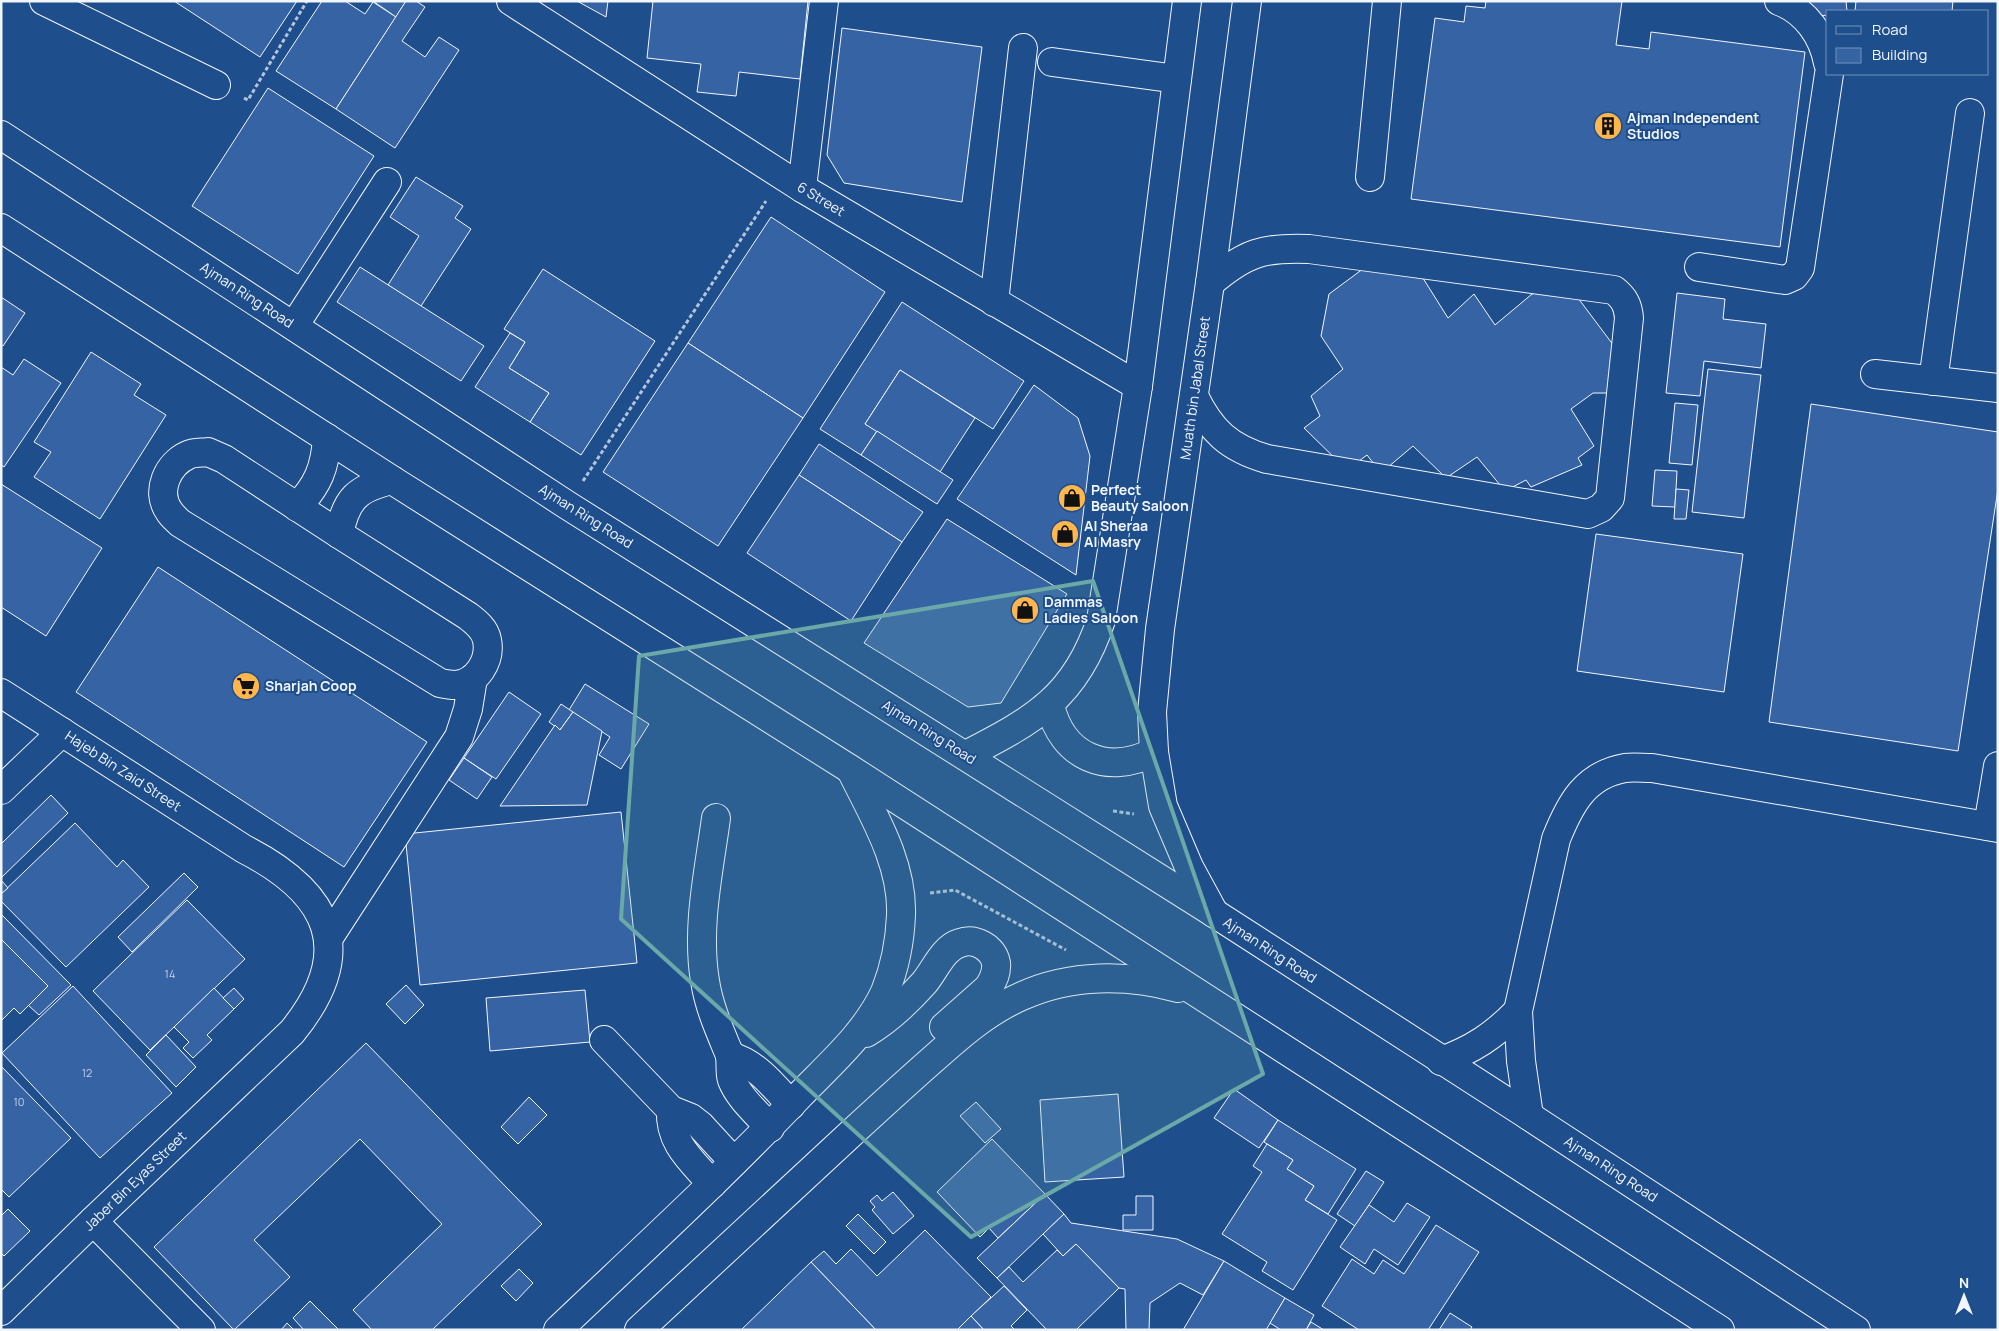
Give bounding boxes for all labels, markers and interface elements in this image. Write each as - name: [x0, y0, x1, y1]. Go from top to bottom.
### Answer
- legend: [1826, 10, 1989, 75]
- text: Road: [1872, 19, 1908, 40]
- text: Building: [1872, 44, 1927, 65]
- place label: Ajman Independent Studios: [1627, 108, 1759, 143]
- building icon: Ajman Independent Studios: [1593, 111, 1623, 141]
- street label: 6 Street: [794, 177, 849, 220]
- street label: Ajman Ring Road: [197, 257, 298, 332]
- street label: Muath bin Jabal Street: [1175, 315, 1214, 461]
- street label: Ajman Ring Road: [536, 479, 637, 552]
- place label: Perfect Beauty Saloon: [1091, 480, 1189, 515]
- shop icon: Perfect Beauty Saloon: [1057, 483, 1087, 513]
- place label: Al Sheraa Al Masry: [1084, 516, 1148, 551]
- shop icon: Al Sheraa Al Masry: [1050, 519, 1080, 549]
- place label: Dammas Ladies Saloon: [1044, 592, 1138, 627]
- shop icon: Dammas Ladies Saloon: [1010, 595, 1040, 625]
- supermarket icon: Sharjah Coop: [231, 671, 261, 701]
- place label: Sharjah Coop: [265, 676, 357, 695]
- street label: Ajman Ring Road: [879, 695, 980, 768]
- street label: Hajeb Bin Zaid Street: [62, 726, 185, 816]
- street label: Ajman Ring Road: [1220, 912, 1321, 987]
- house number: 14: [165, 966, 175, 981]
- house number: 12: [82, 1065, 92, 1080]
- house number: 10: [13, 1094, 25, 1109]
- street label: Jaber Bin Eyas Street: [79, 1126, 190, 1235]
- street label: Ajman Ring Road: [1561, 1131, 1662, 1206]
- north arrow: [1939, 1271, 1989, 1321]
- text: N: [1959, 1273, 1969, 1292]

